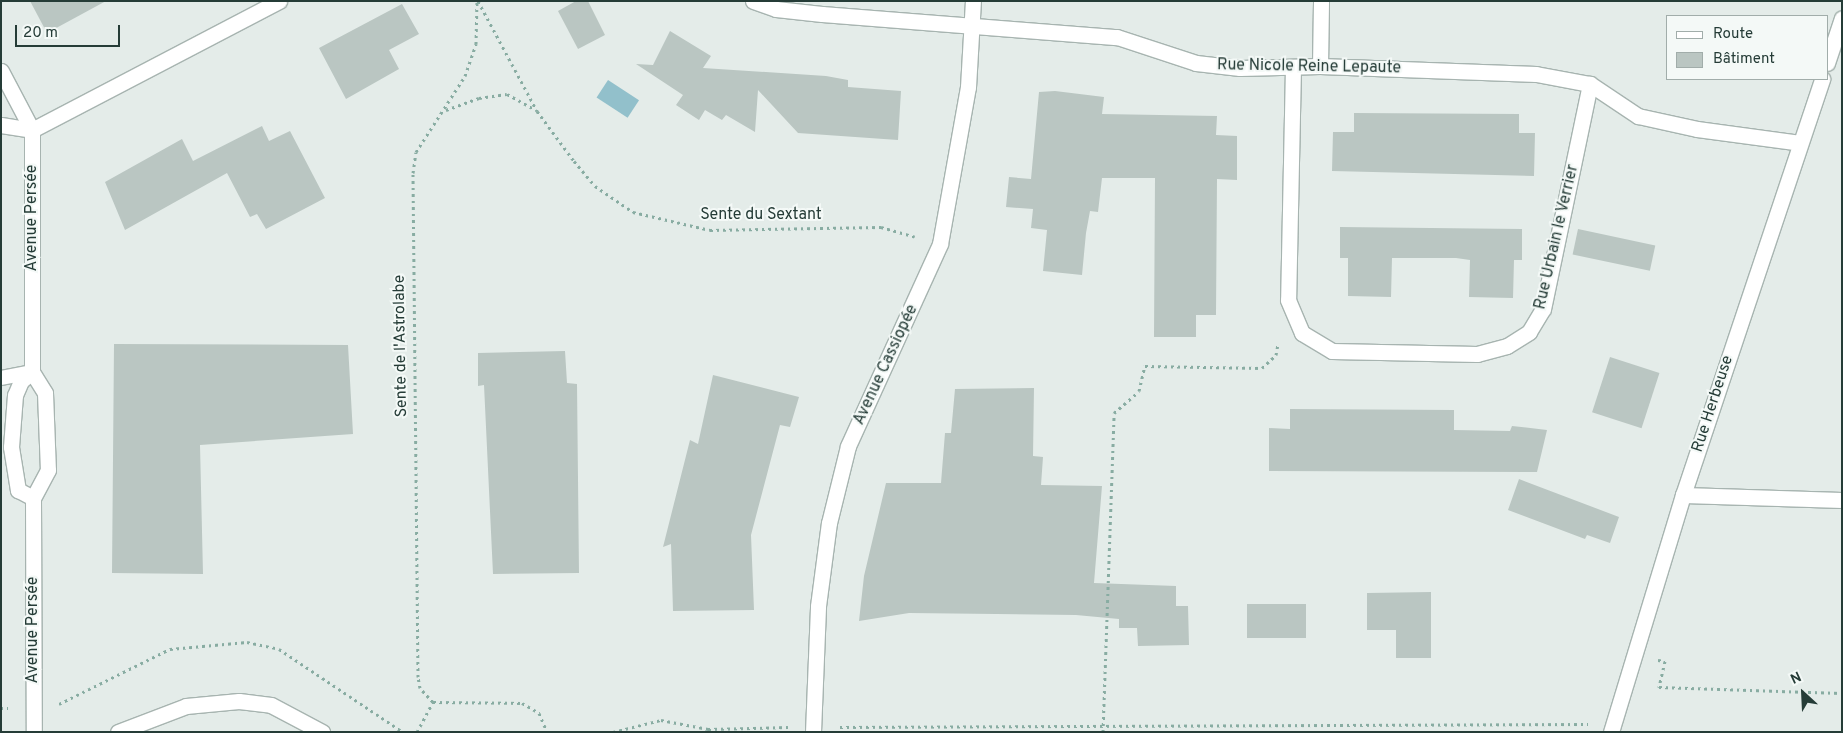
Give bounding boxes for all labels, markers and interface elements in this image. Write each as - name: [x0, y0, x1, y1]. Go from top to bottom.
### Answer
- scale bar: [18, 15, 122, 47]
- legend: [1666, 15, 1828, 80]
- text: 20 m: [23, 24, 58, 43]
- text: Route: [1713, 25, 1753, 44]
- text: Bâtiment: [1713, 50, 1775, 69]
- street label: Rue Nicole Reine Lepaute: [1217, 56, 1401, 78]
- street label: Rue Urbain le Verrier: [1531, 162, 1583, 312]
- street label: Avenue Persée: [22, 165, 42, 271]
- street label: Sente du Sextant: [700, 205, 822, 225]
- street label: Sente de l'Astrolabe: [390, 274, 412, 418]
- street label: Avenue Cassiopée: [850, 302, 922, 428]
- street label: Rue Herbeuse: [1688, 353, 1738, 455]
- street label: Avenue Persée: [23, 577, 43, 683]
- north arrow: [1778, 668, 1828, 718]
- text: N: [1788, 669, 1805, 689]

